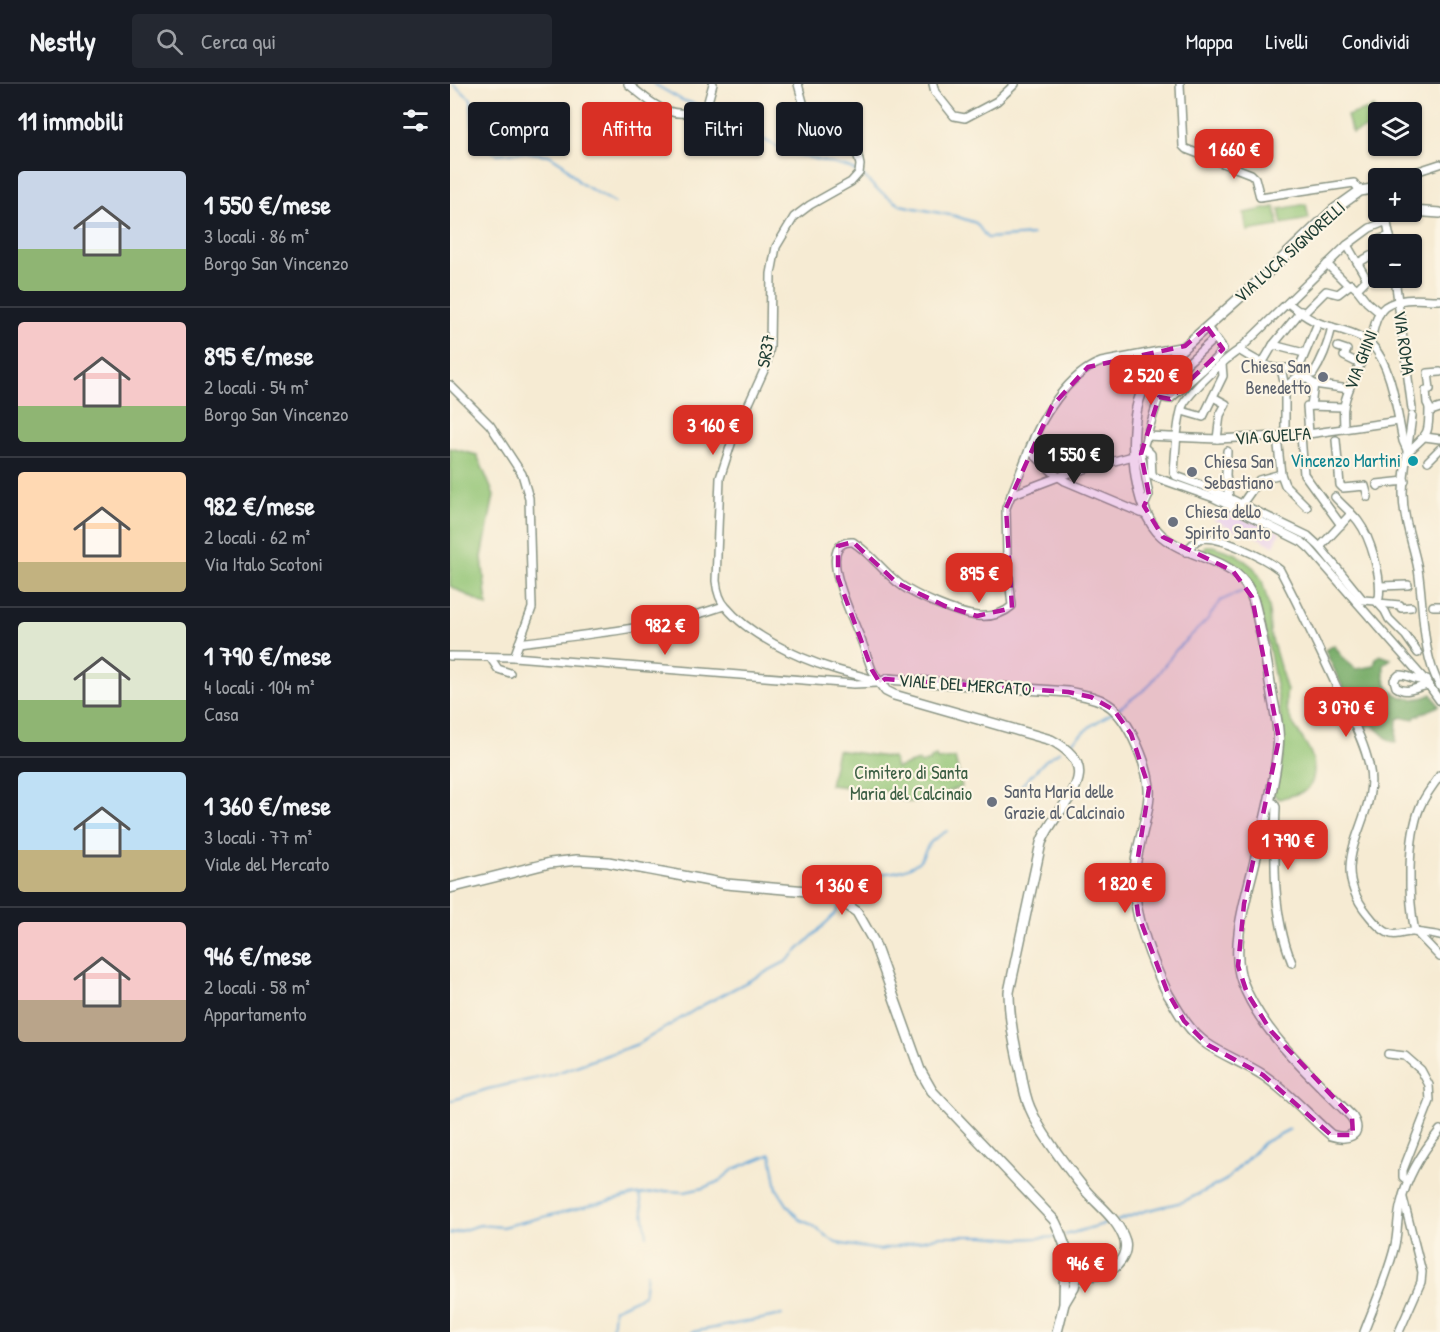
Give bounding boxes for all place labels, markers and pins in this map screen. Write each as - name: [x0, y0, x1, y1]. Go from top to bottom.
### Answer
- pin: 1 660 €: [1179, 129, 1289, 180]
- place label: Chiesa San Benedetto: [1241, 354, 1311, 400]
- pin: 2 520 €: [1096, 355, 1206, 406]
- marker: Chiesa San Benedetto: [1316, 370, 1330, 384]
- pin: 3 160 €: [658, 405, 768, 456]
- pin: 1 550 €: [1019, 434, 1129, 485]
- place label: Vincenzo Martini: [1290, 448, 1401, 473]
- place label: Chiesa San Sebastiano: [1204, 449, 1274, 495]
- marker: Vincenzo Martini: [1406, 454, 1420, 468]
- marker: Chiesa San Sebastiano: [1185, 465, 1199, 479]
- place label: Chiesa dello Spirito Santo: [1185, 499, 1270, 545]
- marker: Chiesa dello Spirito Santo: [1166, 515, 1180, 529]
- pin: 895 €: [937, 553, 1021, 604]
- pin: 982 €: [623, 605, 707, 656]
- pin: 3 070 €: [1291, 687, 1401, 738]
- place label: Santa Maria delle Grazie al Calcinaio: [1004, 779, 1125, 825]
- marker: Santa Maria delle Grazie al Calcinaio: [985, 795, 999, 809]
- pin: 1 790 €: [1233, 820, 1343, 871]
- pin: 1 820 €: [1070, 863, 1180, 914]
- pin: 1 360 €: [787, 865, 897, 916]
- pin: 946 €: [1043, 1243, 1127, 1294]

